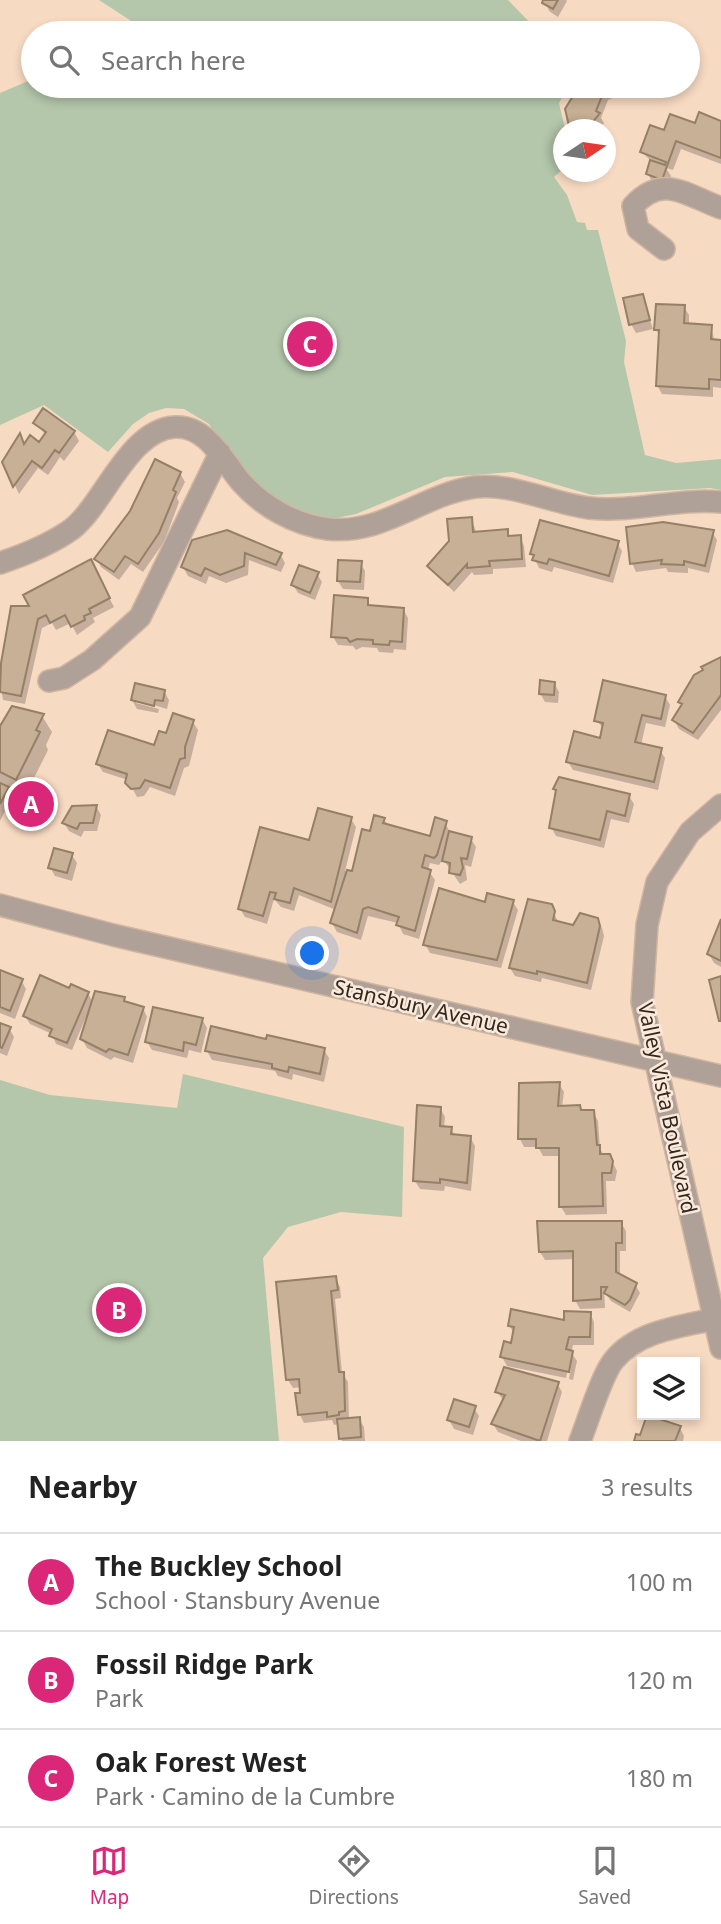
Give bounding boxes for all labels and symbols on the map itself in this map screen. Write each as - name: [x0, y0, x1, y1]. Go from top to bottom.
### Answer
- north arrow: [553, 119, 616, 182]
- pin: C: [287, 318, 333, 370]
- pin: A: [8, 778, 54, 830]
- your location: [295, 936, 329, 970]
- street label: Stansbury Avenue: [331, 972, 511, 1040]
- street label: Valley Vista Boulevard: [632, 1000, 704, 1216]
- pin: B: [96, 1284, 142, 1336]

